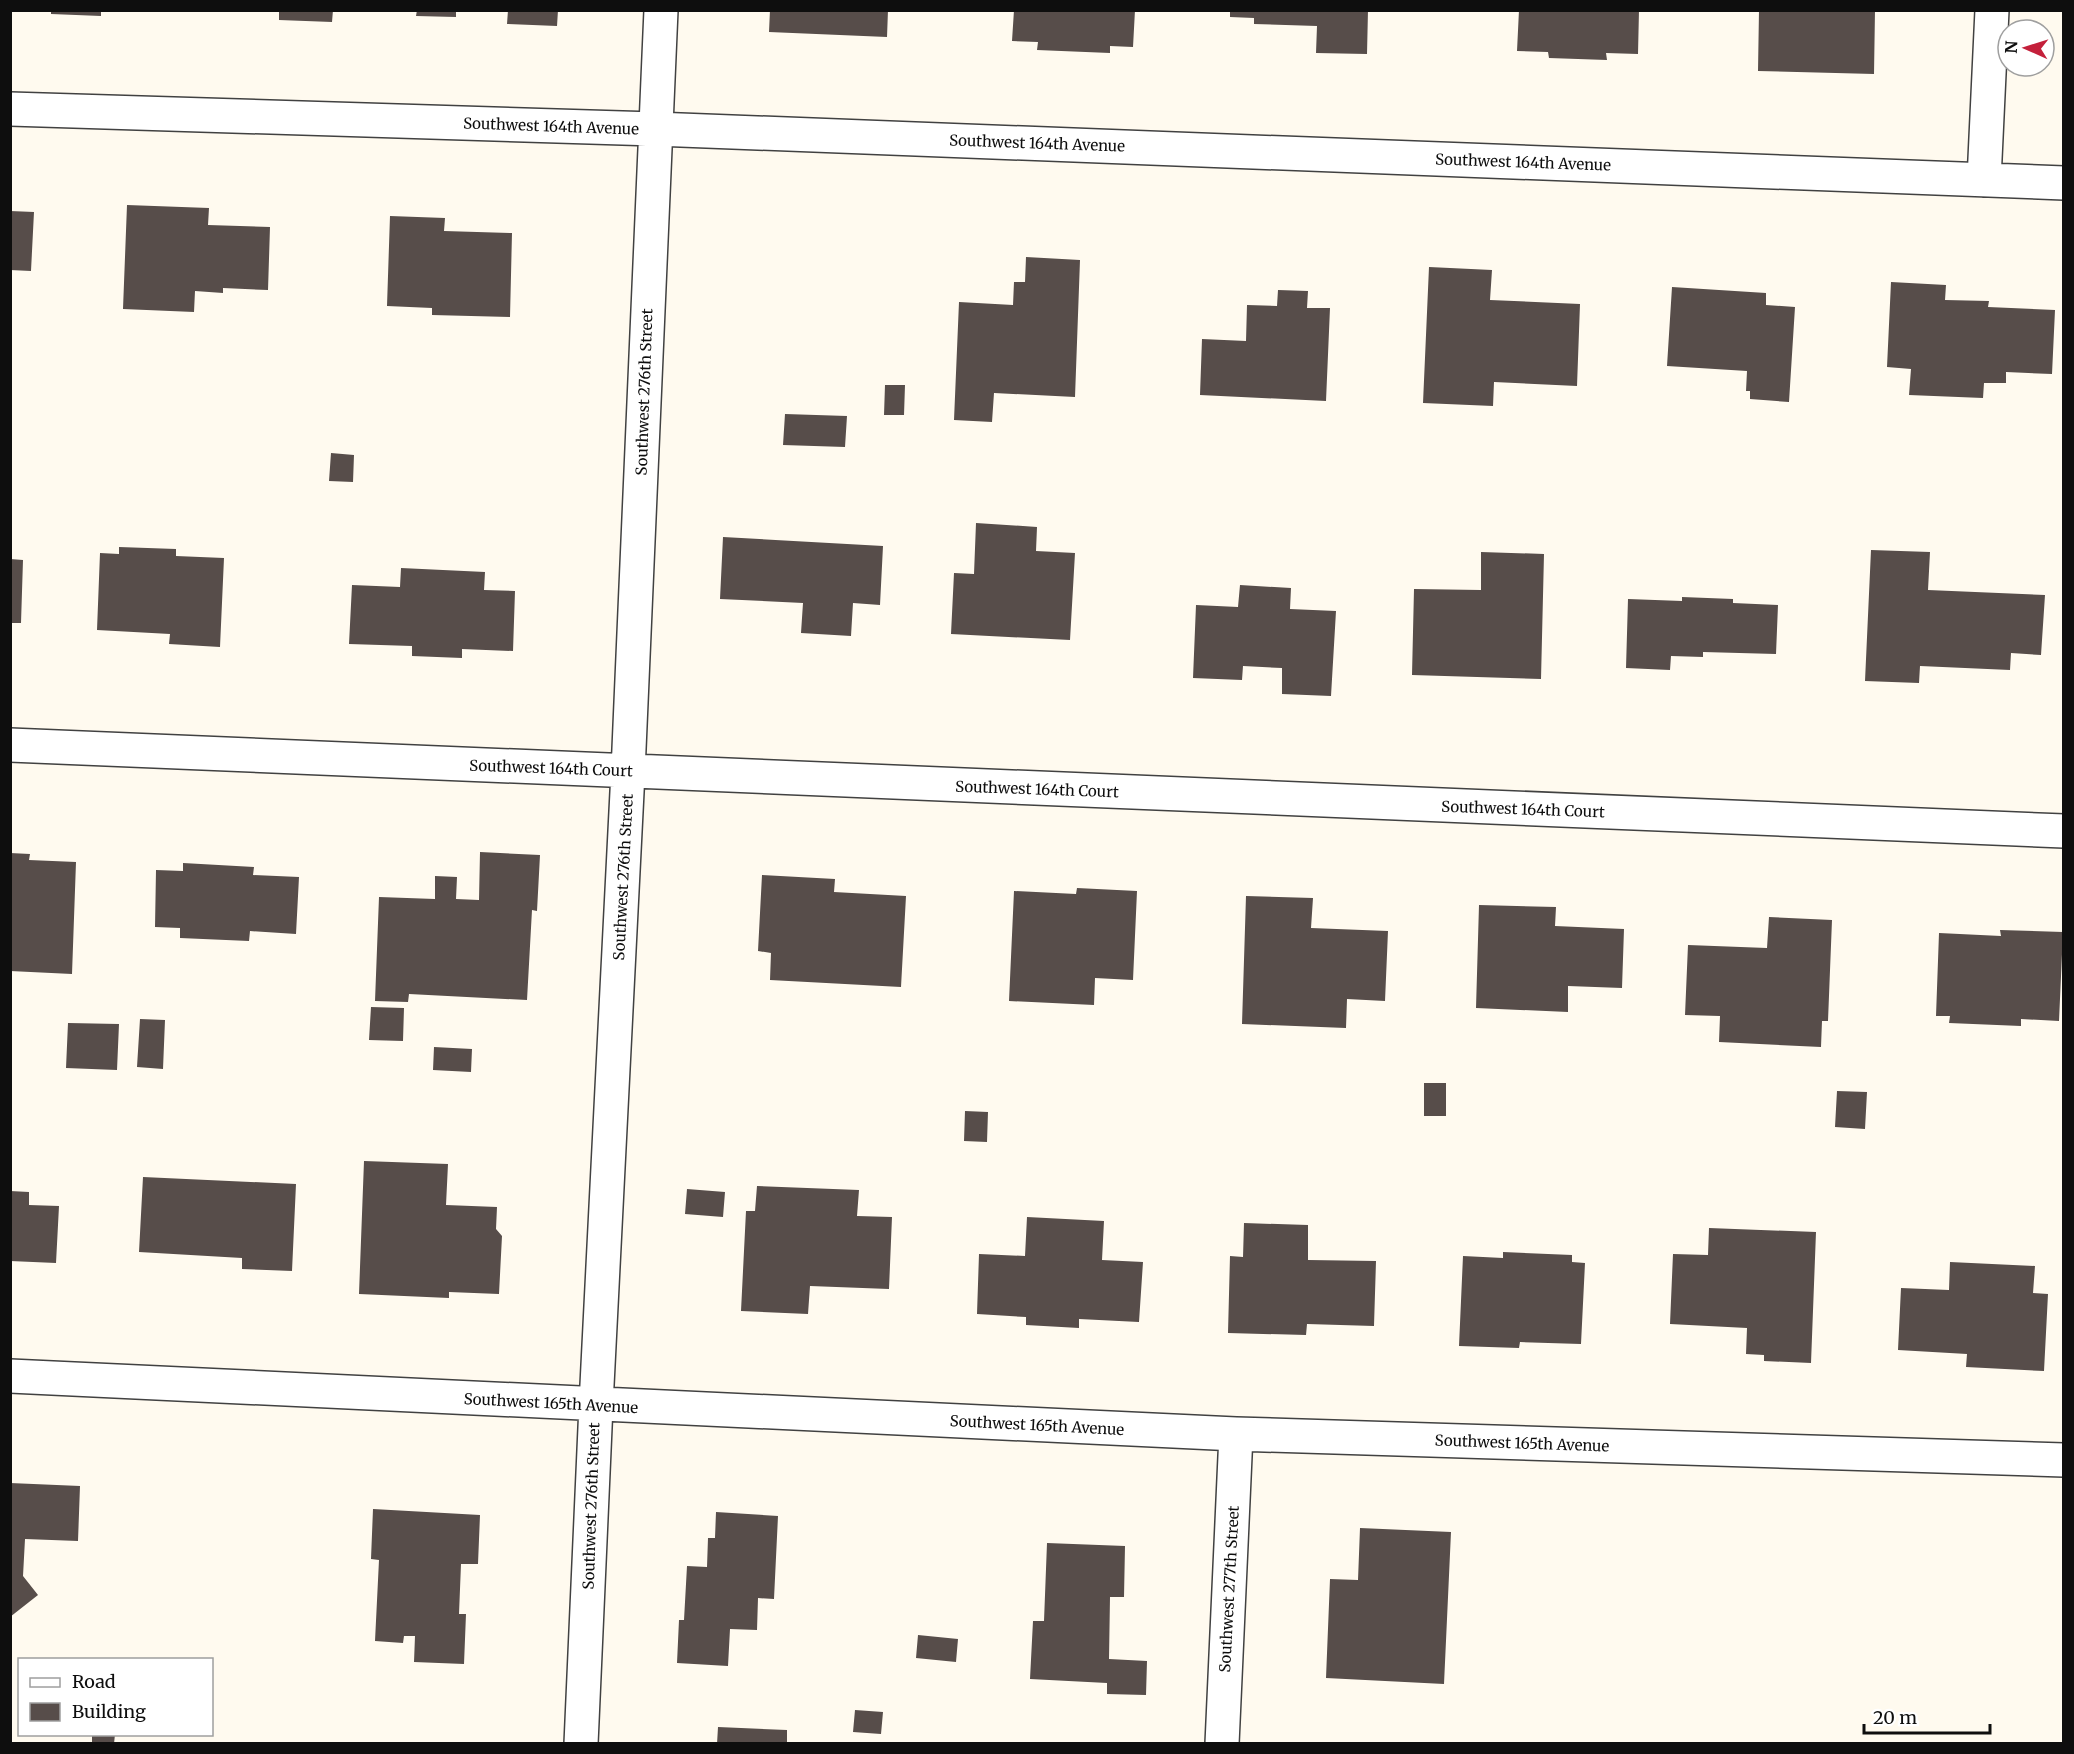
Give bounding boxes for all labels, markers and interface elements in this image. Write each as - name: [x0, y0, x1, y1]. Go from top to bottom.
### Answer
- north arrow: [1996, 18, 2056, 78]
- text: N: [2001, 40, 2021, 54]
- street label: Southwest 164th Avenue: [463, 113, 639, 139]
- street label: Southwest 164th Avenue: [949, 130, 1125, 156]
- street label: Southwest 164th Avenue: [1435, 149, 1611, 175]
- street label: Southwest 276th Street: [632, 308, 656, 476]
- street label: Southwest 164th Court: [469, 756, 633, 780]
- street label: Southwest 164th Court: [955, 777, 1119, 801]
- street label: Southwest 276th Street: [609, 793, 637, 961]
- street label: Southwest 164th Court: [1441, 797, 1605, 821]
- street label: Southwest 165th Avenue: [463, 1389, 639, 1417]
- street label: Southwest 165th Avenue: [949, 1411, 1125, 1439]
- street label: Southwest 276th Street: [579, 1422, 603, 1590]
- street label: Southwest 165th Avenue: [1434, 1430, 1610, 1456]
- street label: Southwest 277th Street: [1215, 1505, 1243, 1673]
- legend: [18, 1658, 213, 1736]
- text: Road: [72, 1670, 116, 1693]
- scale bar: [1864, 1697, 1990, 1735]
- text: Building: [72, 1700, 146, 1723]
- text: 20 m: [1873, 1706, 1917, 1729]

